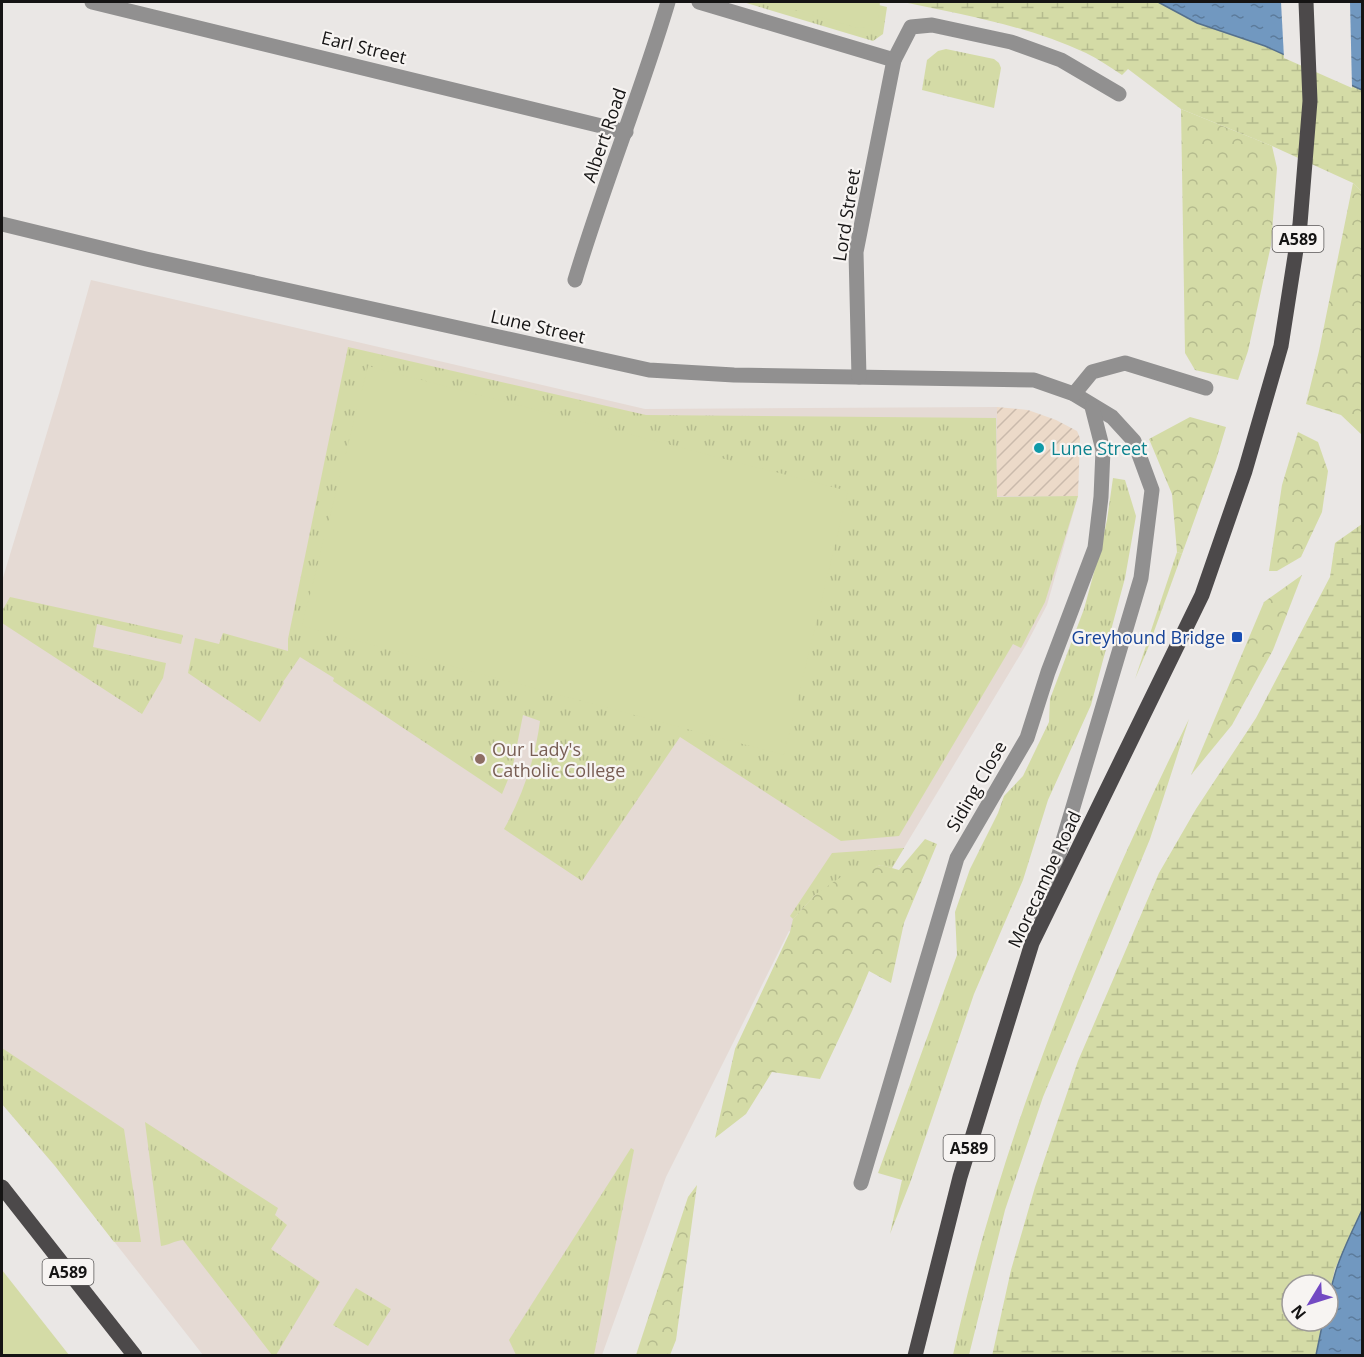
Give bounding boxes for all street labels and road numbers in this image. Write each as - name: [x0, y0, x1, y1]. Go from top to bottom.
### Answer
- street label: Earl Street: [319, 25, 409, 69]
- street label: Albert Road: [577, 85, 631, 185]
- street label: Lord Street: [827, 167, 865, 263]
- road number: A589: [1272, 226, 1324, 252]
- street label: Lune Street: [488, 303, 588, 349]
- street label: Siding Close: [940, 736, 1012, 836]
- street label: Morecambe Road: [1002, 807, 1086, 951]
- road number: A589: [944, 1135, 994, 1161]
- road number: A589: [42, 1259, 94, 1285]

